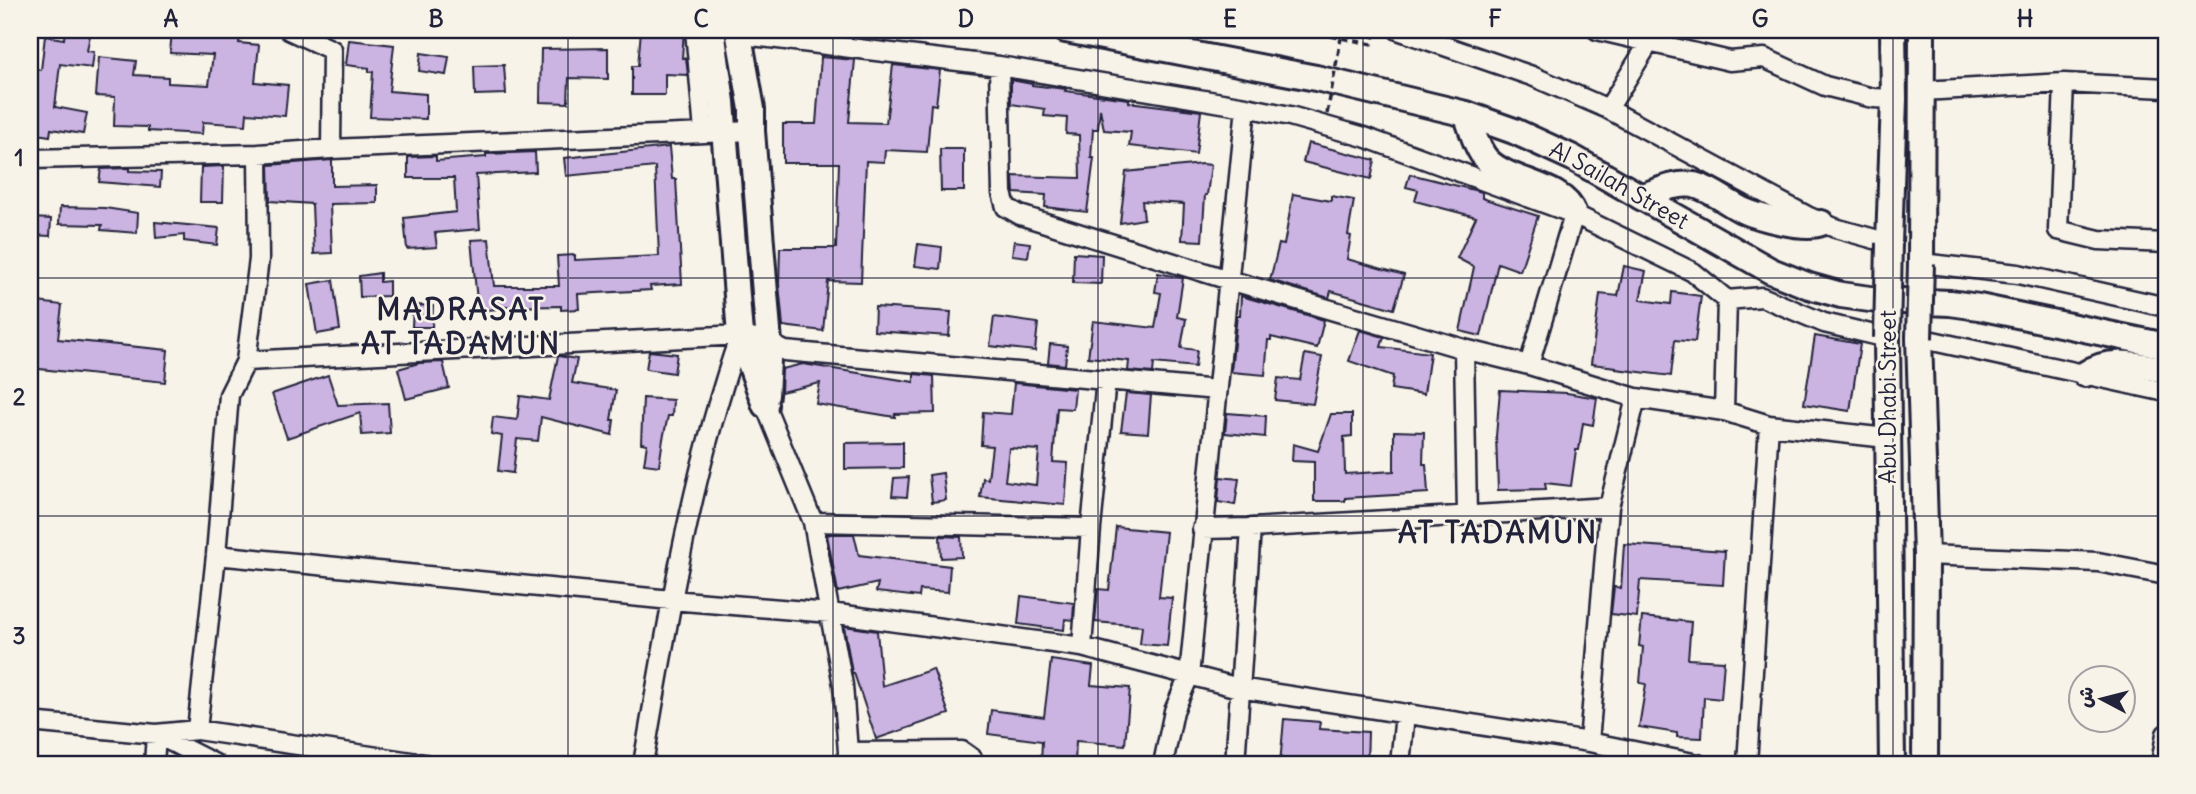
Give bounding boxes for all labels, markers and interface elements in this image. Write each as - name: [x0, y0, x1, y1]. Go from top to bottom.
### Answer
- text: A: [164, 4, 179, 33]
- text: B: [428, 4, 444, 33]
- text: C: [693, 4, 709, 33]
- text: D: [958, 4, 974, 33]
- text: E: [1223, 4, 1237, 33]
- text: F: [1488, 4, 1502, 33]
- text: G: [1752, 4, 1768, 33]
- text: H: [2017, 4, 2033, 33]
- street label: Al Sailah Street: [1545, 134, 1694, 235]
- text: 1: [14, 143, 24, 172]
- district label: MADRASAT AT TADAMUN: [361, 290, 561, 362]
- street label: Abu Dhabi Street: [1873, 310, 1902, 484]
- text: 2: [13, 382, 26, 411]
- district label: AT TADAMUN: [1398, 513, 1598, 551]
- text: 3: [12, 621, 26, 650]
- north arrow: [2066, 664, 2136, 734]
- text: ش: [2072, 685, 2098, 709]

